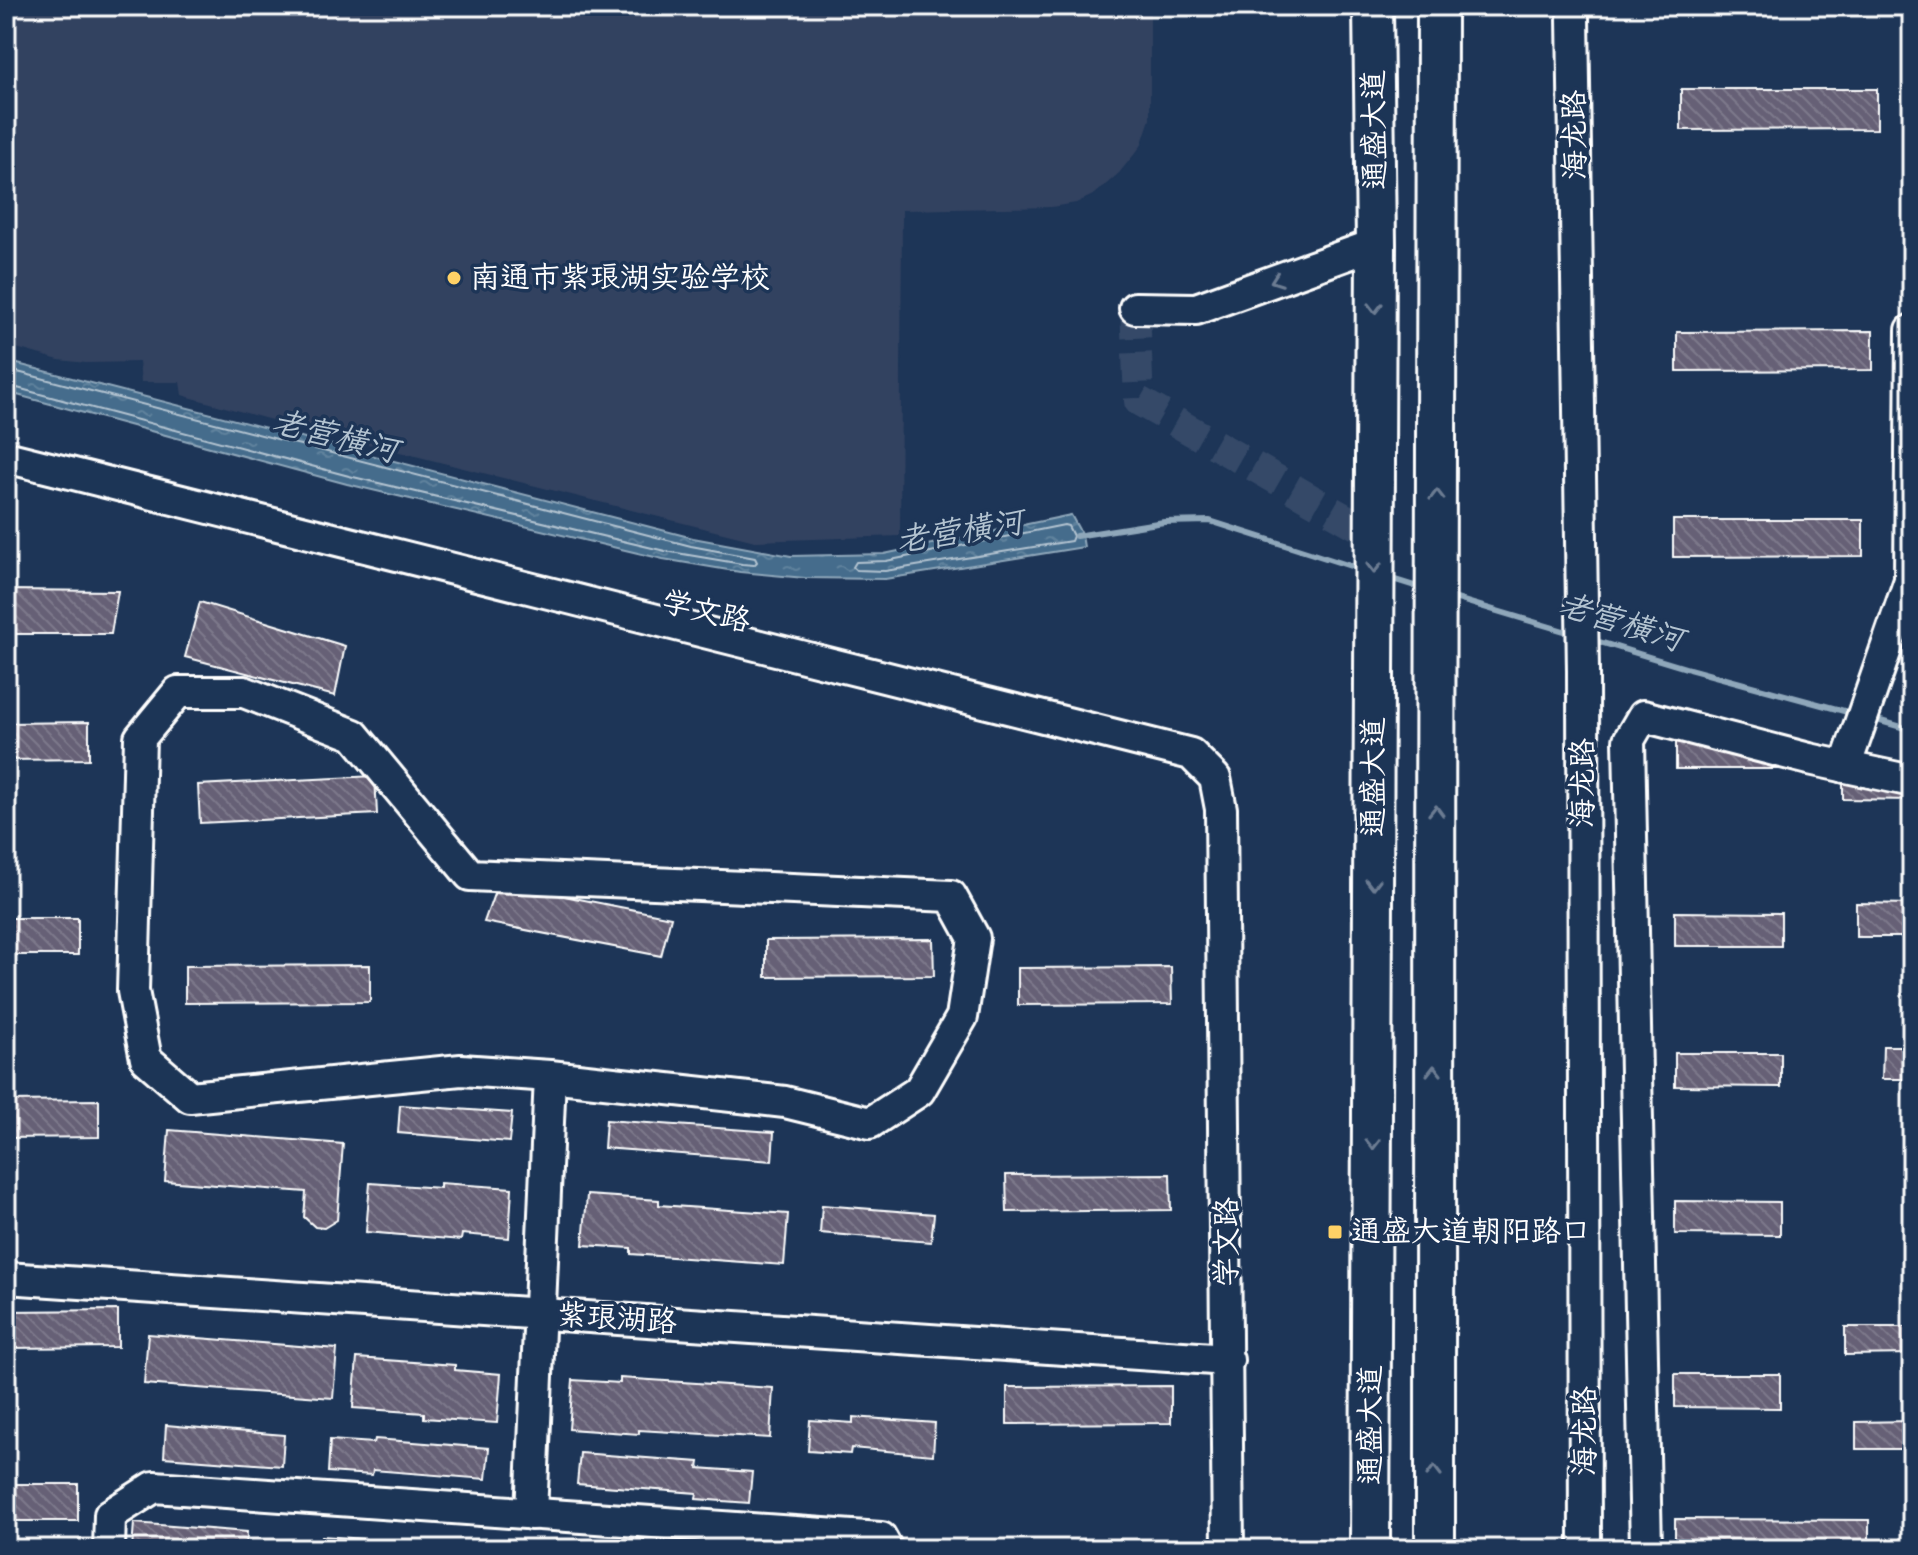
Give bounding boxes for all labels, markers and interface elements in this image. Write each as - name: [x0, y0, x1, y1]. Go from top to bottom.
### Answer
- street label: 通盛大道: [1353, 70, 1397, 190]
- street label: 海龙路: [1553, 90, 1597, 180]
- place label: 南通市紫琅湖实验学校: [470, 257, 770, 299]
- marker: 南通市紫琅湖实验学校: [445, 269, 463, 287]
- one-way arrow: [1270, 270, 1284, 287]
- one-way arrow: [1366, 302, 1384, 315]
- water label: 老营横河: [267, 400, 407, 476]
- one-way arrow: [1428, 488, 1446, 501]
- water label: 老营横河: [893, 499, 1032, 564]
- one-way arrow: [1365, 562, 1383, 575]
- street label: 学文路: [657, 581, 755, 643]
- water label: 老营横河: [1553, 583, 1694, 665]
- street label: 通盛大道: [1353, 717, 1395, 837]
- street label: 海龙路: [1562, 738, 1604, 828]
- one-way arrow: [1427, 804, 1445, 817]
- one-way arrow: [1364, 878, 1382, 891]
- one-way arrow: [1425, 1064, 1443, 1077]
- one-way arrow: [1364, 1138, 1382, 1151]
- street label: 学文路: [1206, 1197, 1248, 1287]
- place label: 通盛大道朝阳路口: [1351, 1211, 1591, 1253]
- marker: 通盛大道朝阳路口: [1326, 1223, 1344, 1241]
- street label: 紫琅湖路: [556, 1294, 678, 1344]
- street label: 通盛大道: [1350, 1365, 1392, 1485]
- street label: 海龙路: [1564, 1386, 1606, 1476]
- one-way arrow: [1425, 1464, 1443, 1477]

